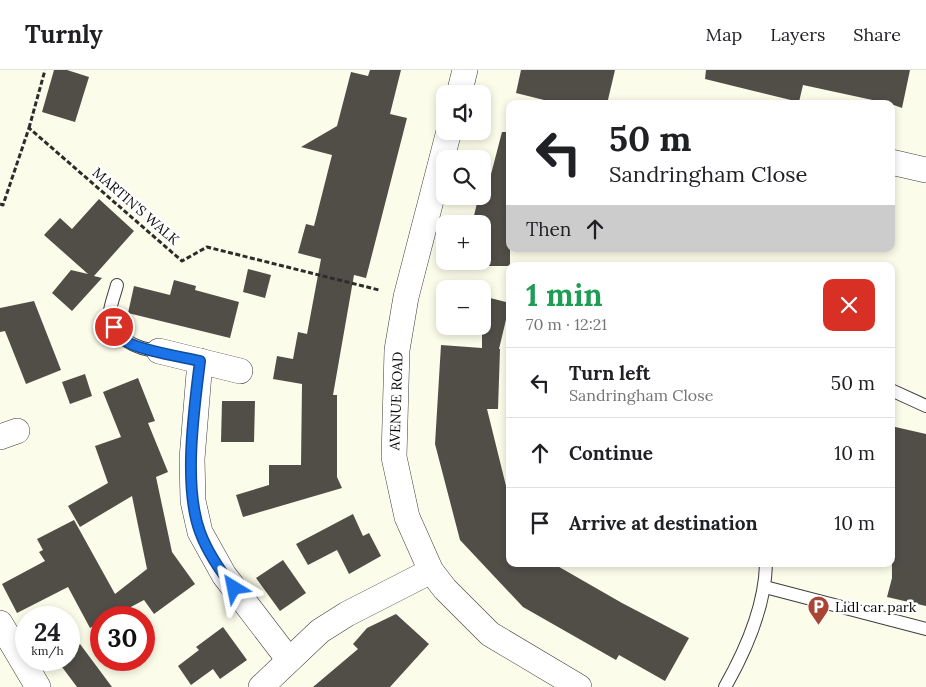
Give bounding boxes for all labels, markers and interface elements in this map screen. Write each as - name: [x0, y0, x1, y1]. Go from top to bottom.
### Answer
- text: Turnly: [25, 19, 103, 50]
- text: Map: [706, 23, 742, 46]
- text: Layers: [770, 23, 825, 46]
- text: Share: [853, 23, 901, 46]
- map controls: [436, 85, 491, 335]
- button: sound: [436, 85, 491, 140]
- text: 50 m: [609, 116, 692, 161]
- icon: left: [526, 120, 591, 185]
- button: search: [436, 150, 491, 205]
- text: Sandringham Close: [609, 160, 807, 188]
- street label: MARTIN'S WALK: [89, 163, 183, 249]
- button: +: [436, 215, 491, 270]
- icon: ahead: [581, 215, 609, 243]
- text: Then: [526, 217, 571, 241]
- text: 1 min: [526, 276, 603, 314]
- button: close: [823, 279, 875, 331]
- button: −: [436, 280, 491, 335]
- pin: [93, 306, 135, 348]
- icon: arrive: [100, 313, 128, 341]
- text: 70 m · 12:21: [526, 314, 607, 334]
- street label: AVENUE ROAD: [385, 351, 407, 452]
- text: Turn left: [569, 361, 650, 385]
- icon: left: [526, 369, 554, 397]
- text: 50 m: [831, 371, 875, 395]
- text: Sandringham Close: [569, 385, 713, 405]
- icon: ahead: [526, 439, 554, 467]
- text: Continue: [569, 441, 653, 465]
- text: 10 m: [834, 441, 875, 465]
- icon: arrive: [526, 509, 554, 537]
- text: Arrive at destination: [569, 511, 758, 535]
- text: 10 m: [834, 511, 875, 535]
- position arrow: [207, 561, 259, 613]
- parking icon: Lidl car park: [807, 595, 831, 626]
- place label: Lidl car park: [835, 598, 917, 616]
- speed limit sign: 30: [90, 606, 155, 671]
- text: 24: [34, 616, 61, 648]
- text: km/h: [31, 643, 64, 658]

